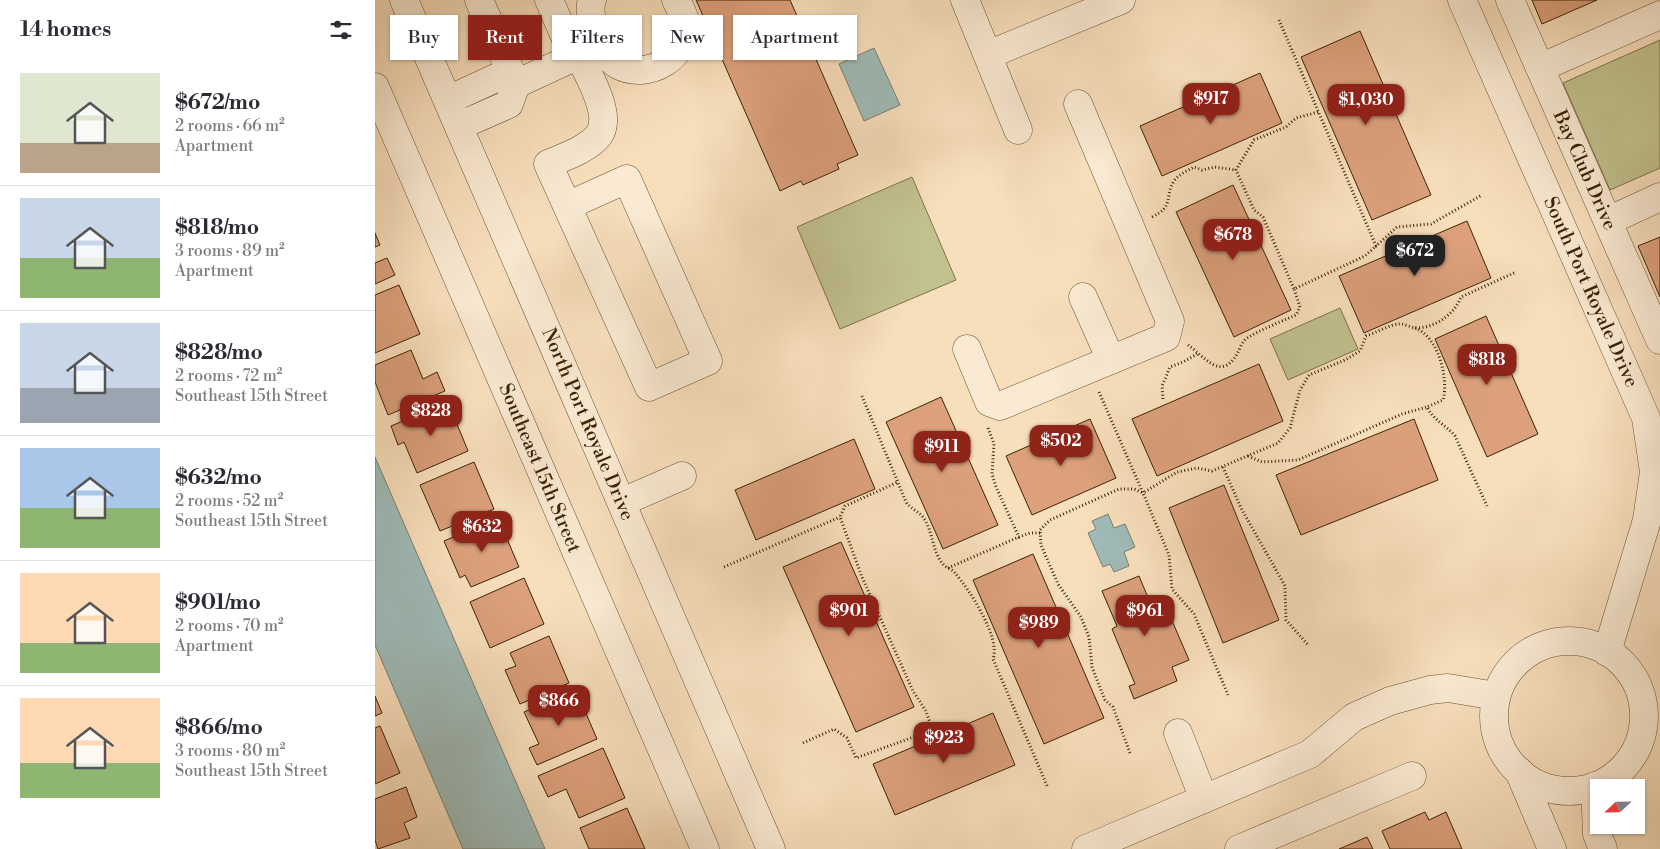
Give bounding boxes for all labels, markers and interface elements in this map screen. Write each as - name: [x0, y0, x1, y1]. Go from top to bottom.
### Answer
- chip: Buy: [390, 15, 458, 60]
- chip: Rent: [468, 15, 542, 60]
- chip: Filters: [552, 15, 642, 60]
- chip: New: [652, 15, 723, 60]
- chip: Apartment: [733, 15, 857, 60]
- icon: filters: [327, 16, 355, 44]
- text: 14 homes: [20, 17, 111, 43]
- pin: $917: [1181, 82, 1241, 125]
- pin: $1,030: [1325, 84, 1407, 126]
- text: $917: [1193, 89, 1229, 109]
- text: $672/mo: [175, 90, 260, 116]
- text: $1,030: [1338, 90, 1394, 110]
- icon: home: [60, 93, 120, 153]
- street label: Bay Club Drive: [1547, 105, 1622, 234]
- text: 2 rooms · 66 m²: [175, 116, 285, 136]
- text: Apartment: [175, 136, 254, 156]
- street label: South Port Royale Drive: [1538, 193, 1644, 391]
- text: $818/mo: [175, 215, 259, 241]
- icon: home: [60, 218, 120, 278]
- pin: $678: [1203, 218, 1263, 261]
- text: $678: [1214, 225, 1252, 245]
- pin: $672: [1385, 234, 1445, 277]
- text: 3 rooms · 89 m²: [175, 241, 285, 261]
- text: $672: [1396, 241, 1434, 261]
- text: Apartment: [175, 261, 254, 281]
- street label: North Port Royale Drive: [537, 324, 639, 524]
- text: $828/mo: [175, 340, 263, 366]
- icon: home: [60, 343, 120, 403]
- pin: $818: [1457, 344, 1517, 386]
- text: $818: [1468, 350, 1506, 370]
- text: 2 rooms · 72 m²: [175, 366, 282, 386]
- street label: Southeast 15th Street: [493, 380, 587, 556]
- text: Southeast 15th Street: [175, 386, 328, 406]
- pin: $828: [401, 394, 461, 437]
- text: $828: [411, 401, 451, 421]
- pin: $502: [1031, 424, 1091, 467]
- pin: $911: [912, 430, 972, 473]
- text: $502: [1041, 431, 1081, 451]
- text: $911: [925, 437, 959, 457]
- text: $632/mo: [175, 465, 262, 491]
- icon: home: [60, 468, 120, 528]
- text: 2 rooms · 52 m²: [175, 491, 283, 511]
- pin: $632: [452, 510, 512, 553]
- text: Southeast 15th Street: [175, 511, 328, 531]
- text: $632: [462, 517, 502, 537]
- text: $901/mo: [175, 590, 261, 616]
- icon: home: [60, 593, 120, 653]
- pin: $901: [819, 594, 879, 637]
- pin: $961: [1115, 594, 1175, 637]
- text: $901: [830, 601, 868, 621]
- text: $961: [1127, 601, 1163, 621]
- pin: $989: [1009, 606, 1069, 649]
- text: $989: [1019, 613, 1059, 633]
- text: 2 rooms · 70 m²: [175, 616, 284, 636]
- text: Apartment: [175, 636, 254, 656]
- pin: $866: [529, 684, 589, 727]
- text: $866: [539, 691, 579, 711]
- text: $866/mo: [175, 715, 263, 741]
- icon: home: [60, 718, 120, 778]
- pin: $923: [914, 722, 974, 764]
- text: $923: [924, 728, 964, 748]
- text: 3 rooms · 80 m²: [175, 741, 285, 761]
- text: Southeast 15th Street: [175, 761, 328, 781]
- north arrow: [1590, 779, 1645, 834]
- map controls: [1590, 779, 1645, 834]

